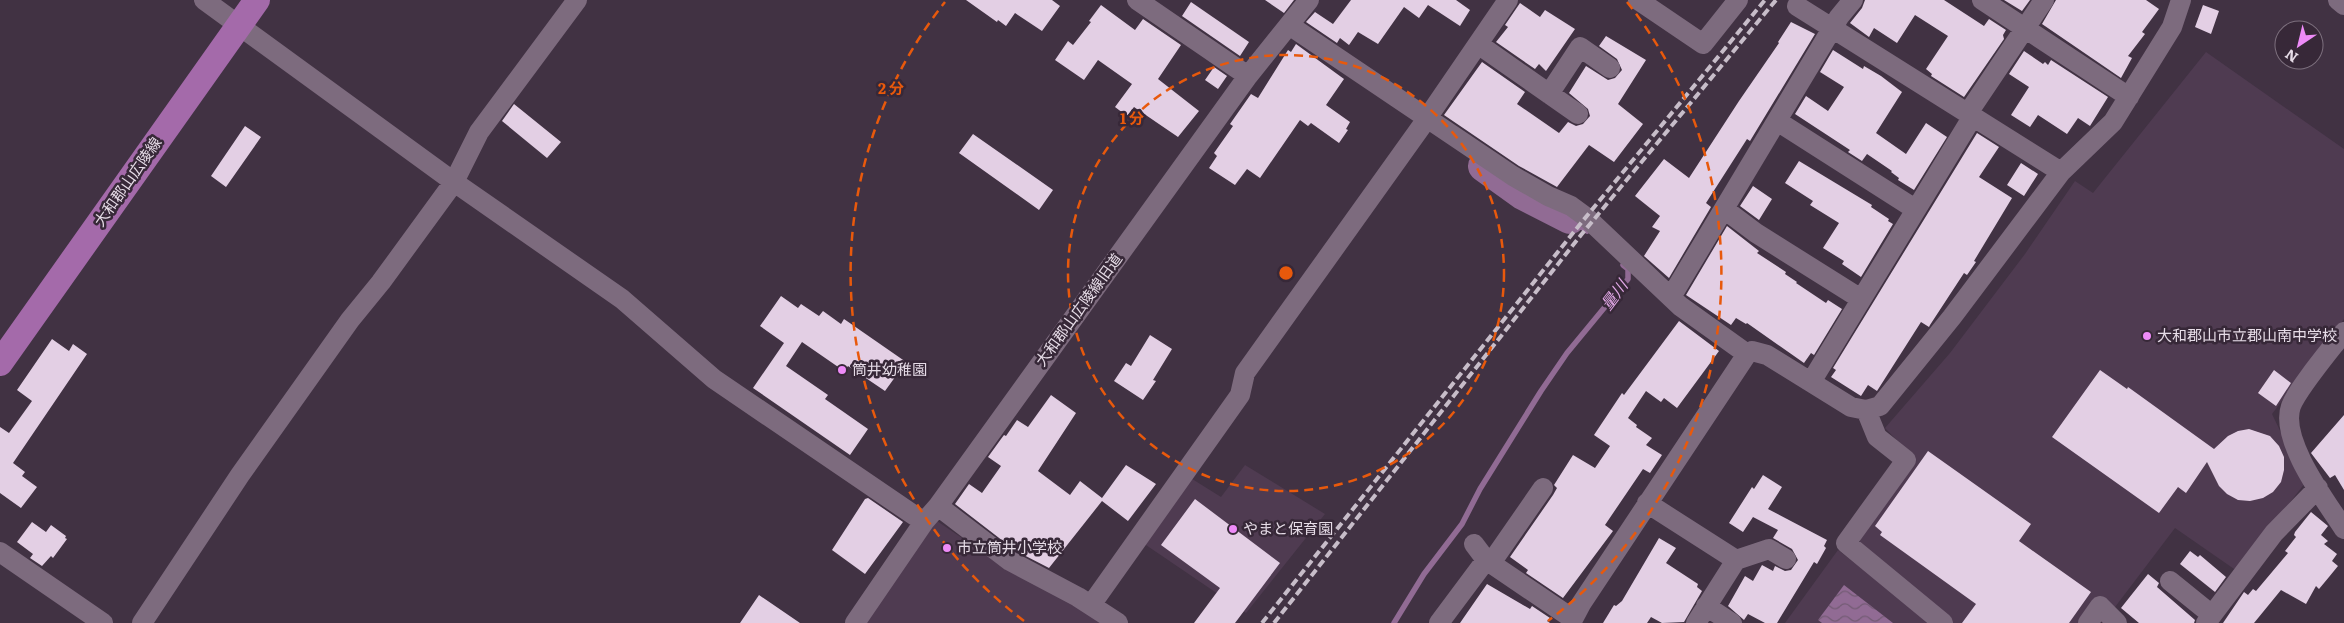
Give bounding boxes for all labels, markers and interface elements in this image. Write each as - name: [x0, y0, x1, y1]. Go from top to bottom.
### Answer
- north arrow: [2274, 20, 2324, 70]
- text: N: [2280, 45, 2302, 68]
- text: 2 分: [878, 76, 904, 99]
- text: 1 分: [1120, 106, 1144, 129]
- street label: 大和郡山広陵線: [87, 132, 166, 231]
- street label: 大和郡山広陵線旧道: [1029, 248, 1127, 370]
- centre of rings: [1277, 264, 1295, 282]
- water label: 量川: [1594, 273, 1634, 314]
- place label: 大和郡山市立郡山南中学校: [2157, 323, 2337, 346]
- marker: 大和郡山市立郡山南中学校: [2141, 330, 2153, 342]
- place label: 筒井幼稚園: [852, 357, 927, 380]
- marker: 筒井幼稚園: [836, 364, 848, 376]
- place label: やまと保育園: [1243, 516, 1333, 539]
- marker: やまと保育園: [1227, 523, 1239, 535]
- place label: 市立筒井小学校: [957, 535, 1062, 558]
- marker: 市立筒井小学校: [941, 542, 953, 554]

